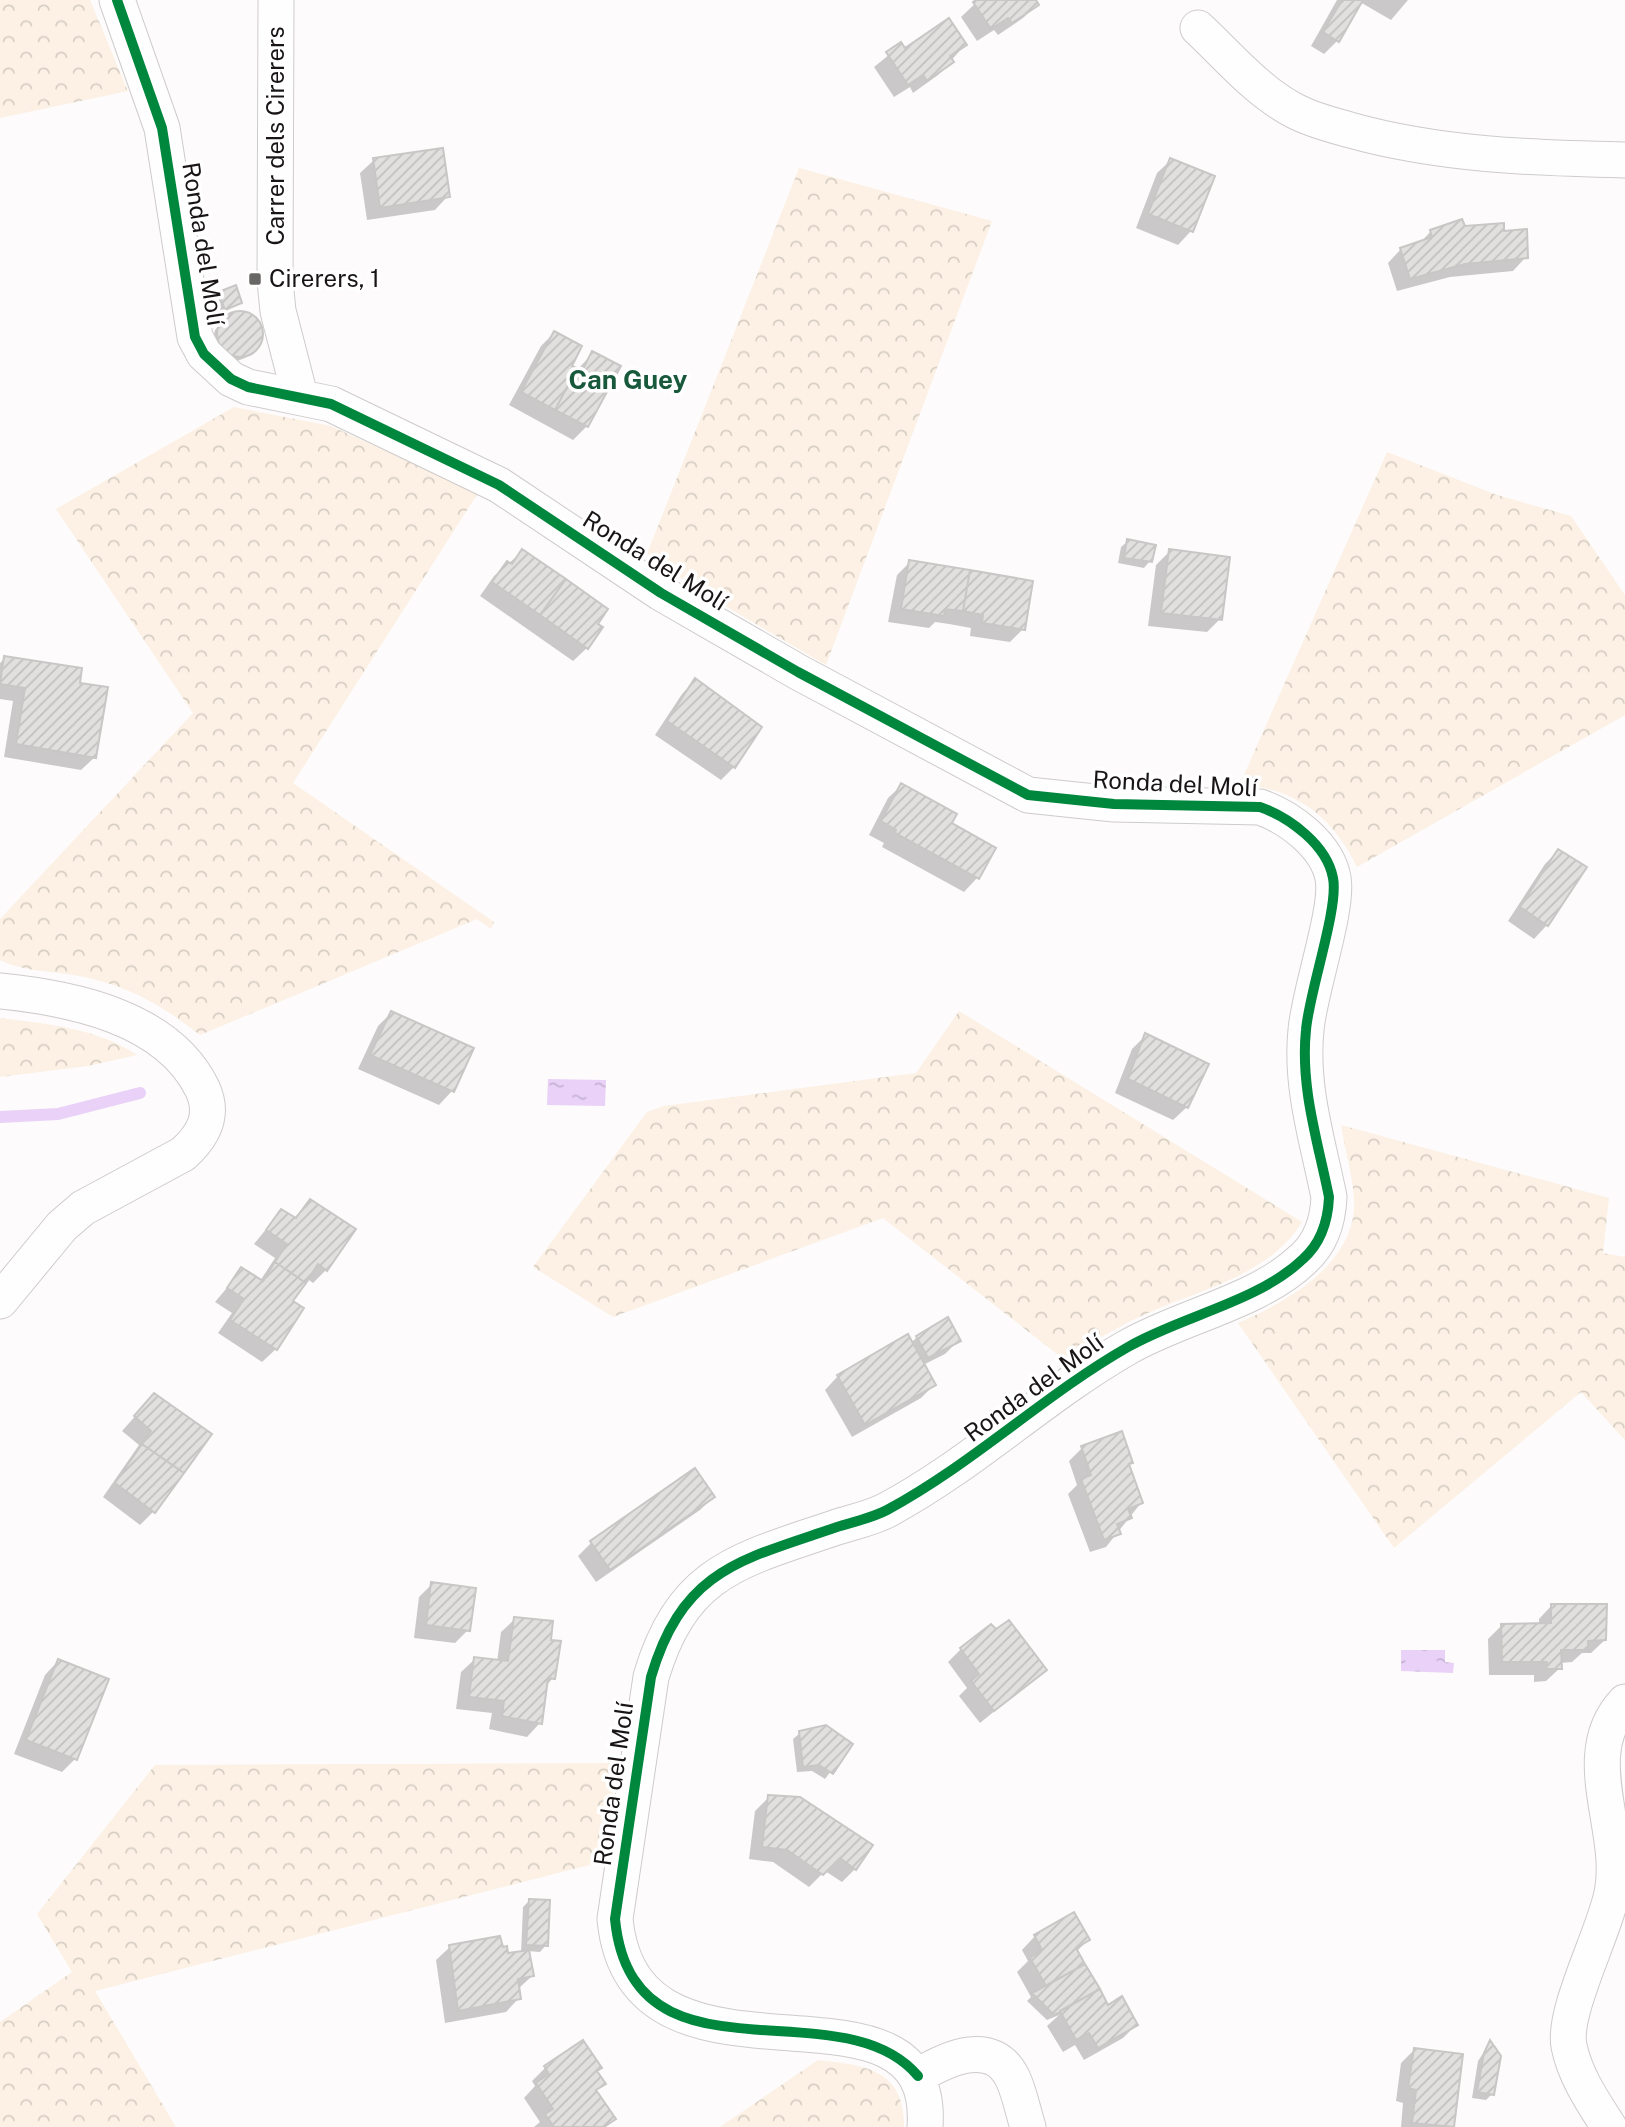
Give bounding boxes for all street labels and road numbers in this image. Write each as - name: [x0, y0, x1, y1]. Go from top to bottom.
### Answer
- street label: Carrer dels Cirerers: [261, 26, 289, 246]
- street label: Ronda del Molí: [177, 160, 231, 329]
- street label: Ronda del Molí: [578, 505, 734, 616]
- street label: Ronda del Molí: [1092, 765, 1259, 801]
- street label: Ronda del Molí: [958, 1327, 1109, 1447]
- street label: Ronda del Molí: [588, 1699, 639, 1868]

